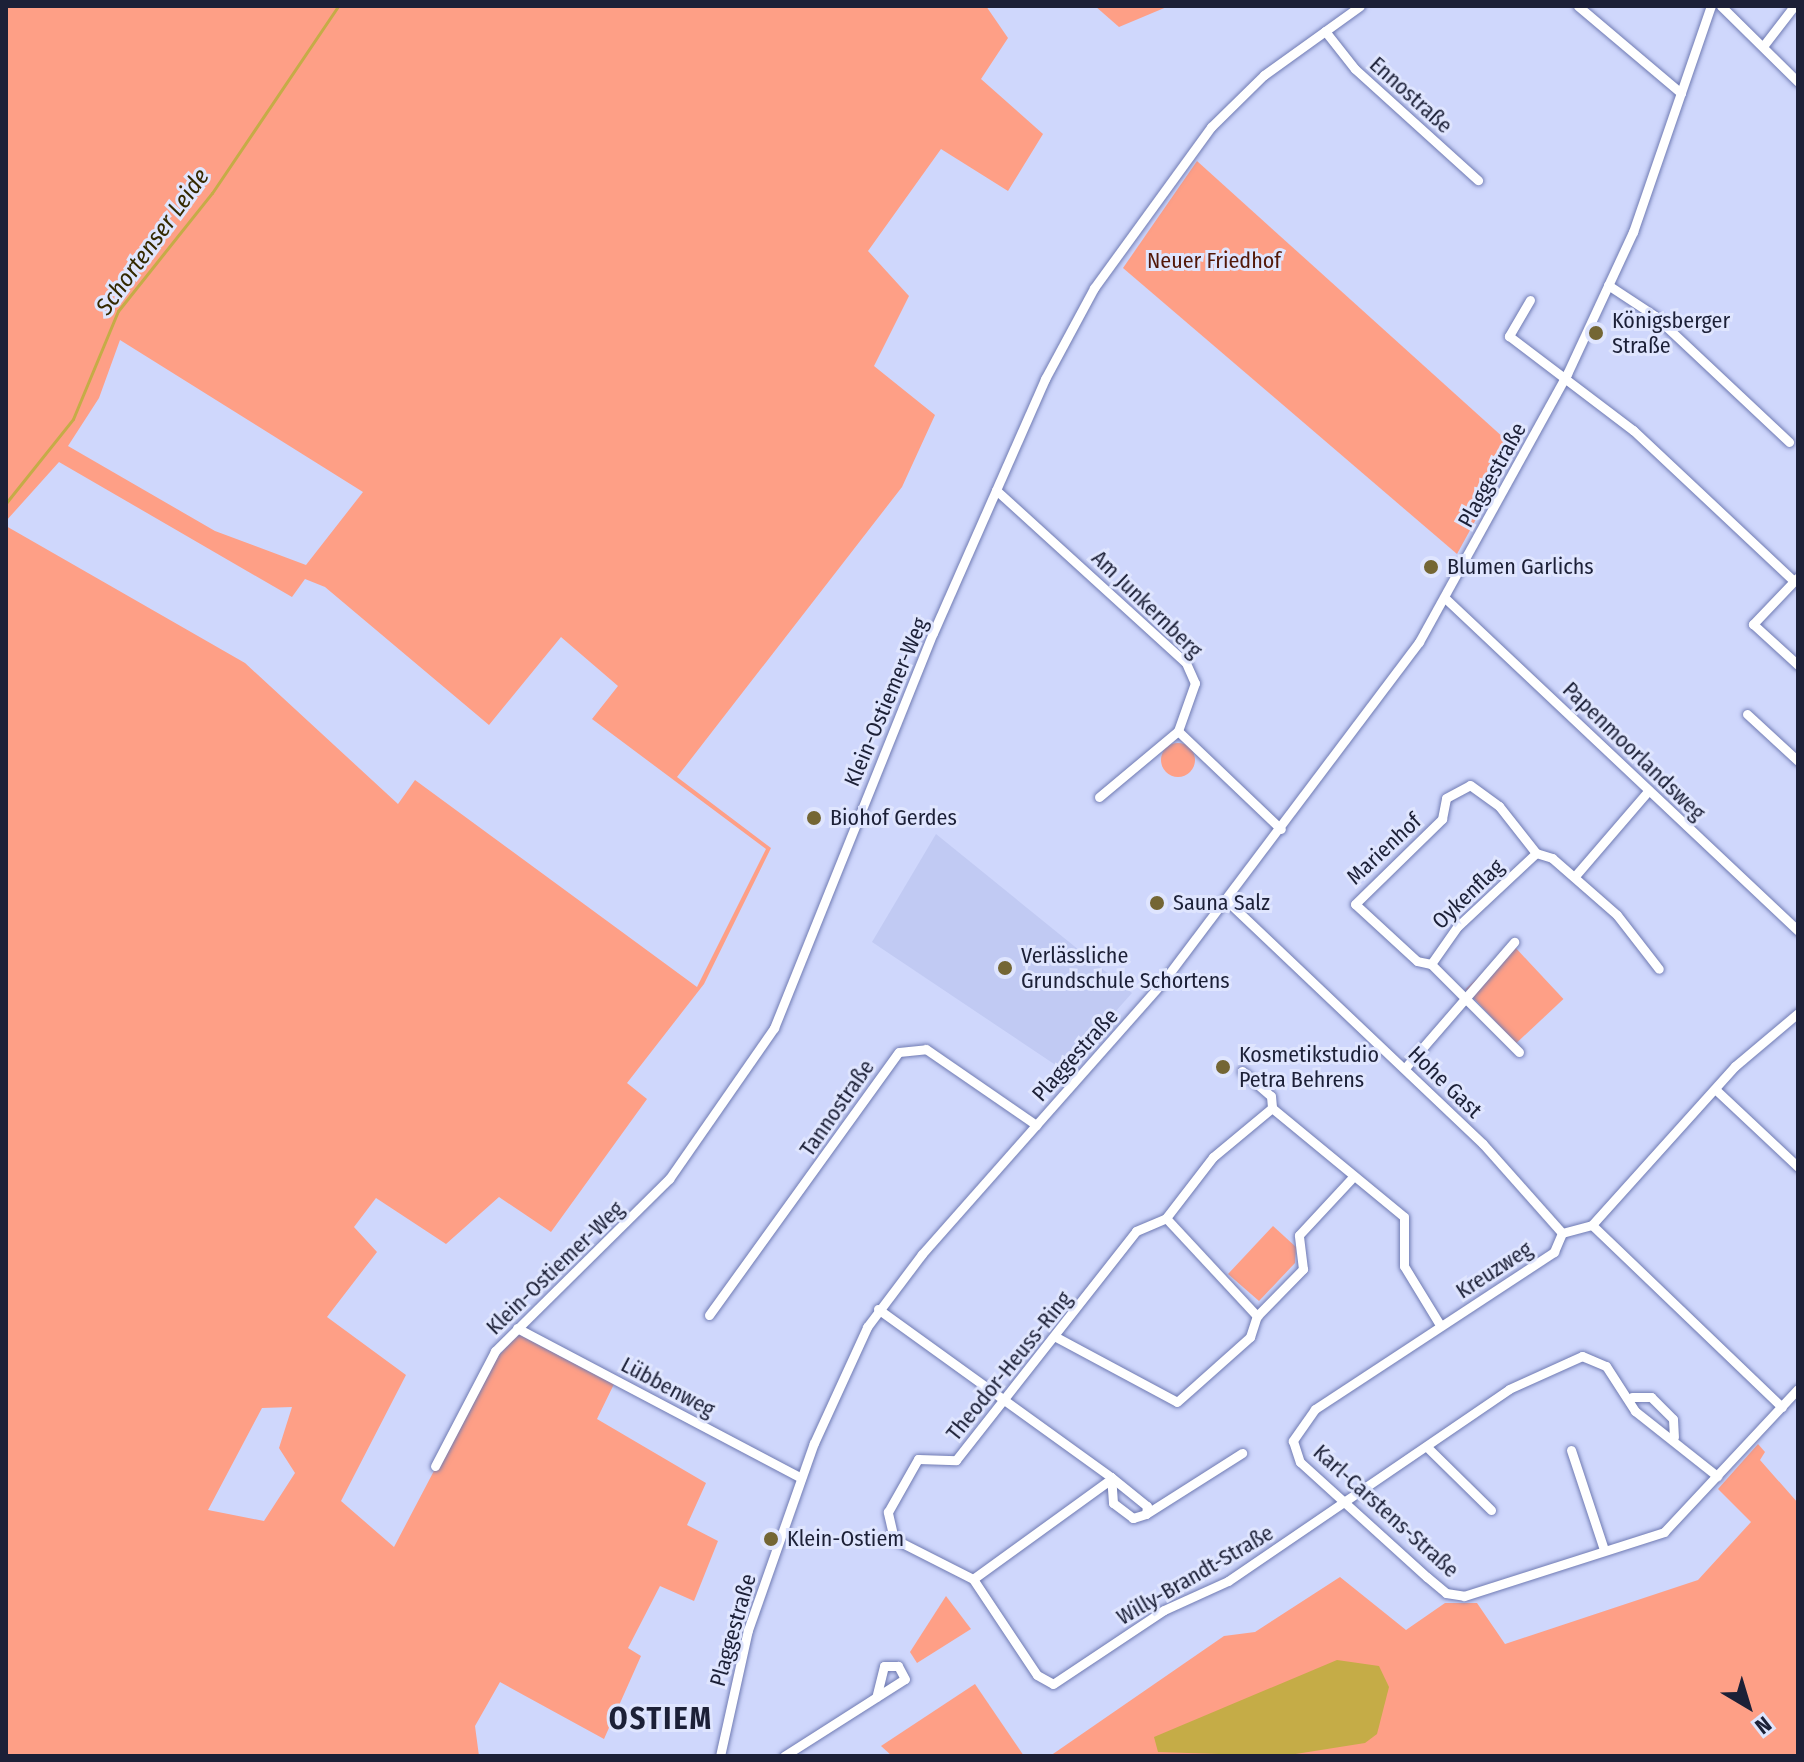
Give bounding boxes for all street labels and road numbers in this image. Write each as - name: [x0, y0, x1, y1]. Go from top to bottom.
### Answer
- street label: Ennostraße: [1364, 51, 1458, 139]
- street label: Plaggestraße: [1452, 418, 1532, 532]
- street label: Am Junkernberg: [1086, 545, 1208, 663]
- street label: Klein-Ostiemer-Weg: [839, 614, 933, 790]
- street label: Papenmoorlandsweg: [1557, 676, 1711, 826]
- street label: Marienhof: [1341, 808, 1427, 890]
- street label: Oykenflag: [1427, 854, 1509, 934]
- street label: Plaggestraße: [1026, 1003, 1124, 1107]
- street label: Hohe Gast: [1403, 1040, 1487, 1124]
- street label: Tannostraße: [794, 1055, 880, 1161]
- street label: Klein-Ostiemer-Weg: [481, 1196, 629, 1340]
- street label: Kreuzweg: [1451, 1236, 1537, 1304]
- street label: Theodor-Heuss-Ring: [941, 1286, 1077, 1446]
- street label: Lübbenweg: [617, 1351, 719, 1423]
- street label: Karl-Carstens-Straße: [1308, 1439, 1464, 1583]
- street label: Willy-Brandt-Straße: [1112, 1519, 1278, 1631]
- street label: Plaggestraße: [704, 1571, 762, 1689]

